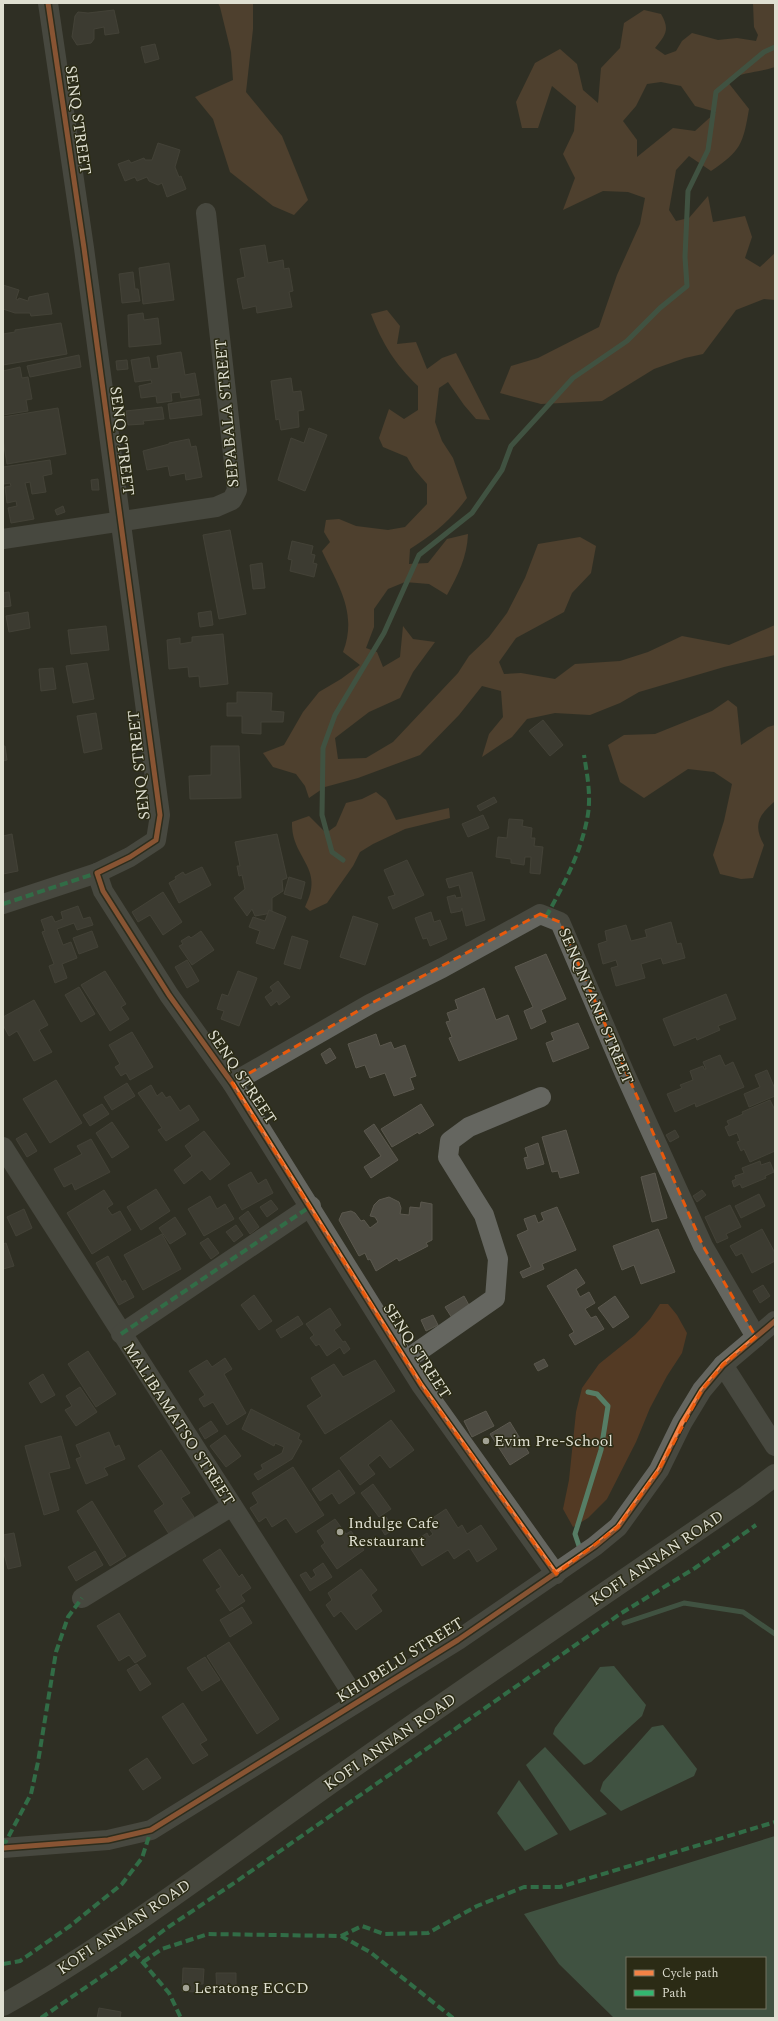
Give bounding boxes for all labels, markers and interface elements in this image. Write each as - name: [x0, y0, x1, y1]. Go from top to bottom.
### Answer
- street label: SENQ STREET: [58, 64, 98, 176]
- street label: SEPABALA STREET: [209, 337, 245, 488]
- street label: SENQ STREET: [103, 385, 141, 497]
- street label: SENQ STREET: [121, 709, 157, 821]
- street label: SENQNYANE STREET: [552, 924, 640, 1088]
- street label: SENQ STREET: [201, 1025, 283, 1130]
- street label: SENQ STREET: [377, 1298, 457, 1404]
- street label: MALIBAMATSO STREET: [117, 1338, 241, 1511]
- place label: Evim Pre-School: [494, 1429, 613, 1453]
- marker: Evim Pre-School: [481, 1436, 491, 1446]
- street label: KOFI ANNAN ROAD: [585, 1504, 729, 1612]
- place label: Indulge Cafe Restaurant: [348, 1511, 439, 1553]
- marker: Indulge Cafe Restaurant: [335, 1527, 345, 1537]
- street label: KHUBELU STREET: [332, 1611, 469, 1709]
- street label: KOFI ANNAN ROAD: [319, 1687, 461, 1797]
- street label: KOFI ANNAN ROAD: [52, 1873, 196, 1981]
- legend: [626, 1957, 766, 2009]
- text: Cycle path: [662, 1964, 719, 1983]
- place label: Leratong ECCD: [194, 1976, 309, 2000]
- marker: Leratong ECCD: [181, 1983, 191, 1993]
- text: Path: [662, 1984, 687, 2003]

